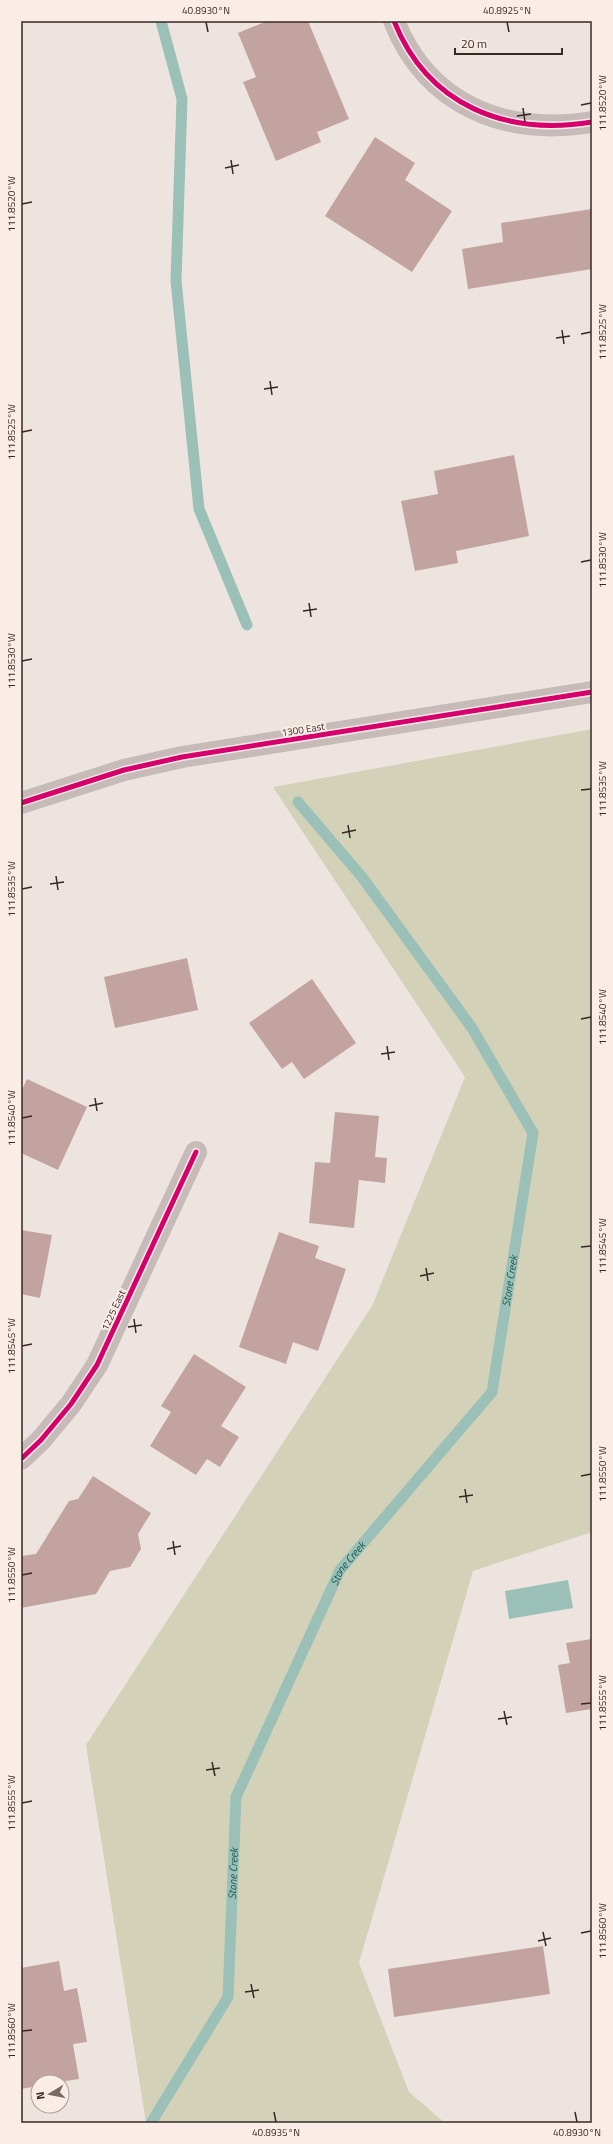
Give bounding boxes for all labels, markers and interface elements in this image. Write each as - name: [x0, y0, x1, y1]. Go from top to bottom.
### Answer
- text: 40.8930°N: [182, 3, 230, 18]
- text: 40.8925°N: [483, 3, 531, 18]
- scale bar: [455, 30, 562, 56]
- text: 20 m: [461, 34, 487, 53]
- text: 111.8520°W: [595, 75, 610, 131]
- text: 111.8520°W: [4, 176, 19, 232]
- text: 111.8525°W: [595, 304, 610, 360]
- text: 111.8525°W: [4, 404, 19, 460]
- text: 111.8530°W: [595, 532, 610, 588]
- text: 111.8530°W: [4, 633, 19, 689]
- street label: 1300 East: [281, 719, 326, 740]
- text: 111.8535°W: [595, 761, 610, 817]
- text: 111.8535°W: [4, 861, 19, 917]
- text: 111.8540°W: [595, 989, 610, 1045]
- text: 111.8540°W: [4, 1090, 19, 1146]
- text: 111.8545°W: [595, 1218, 610, 1274]
- water label: Stone Creek: [498, 1253, 522, 1308]
- street label: 1225 East: [98, 1287, 130, 1333]
- text: 111.8545°W: [4, 1318, 19, 1374]
- text: 111.8550°W: [595, 1446, 610, 1502]
- water label: Stone Creek: [326, 1537, 370, 1588]
- text: 111.8550°W: [4, 1547, 19, 1603]
- text: 111.8555°W: [595, 1675, 610, 1731]
- text: 111.8555°W: [4, 1775, 19, 1831]
- water label: Stone Creek: [224, 1847, 242, 1900]
- text: 111.8560°W: [595, 1903, 610, 1959]
- text: 111.8560°W: [4, 2003, 19, 2059]
- north arrow: [30, 2074, 70, 2114]
- text: N: [32, 2091, 49, 2101]
- text: 40.8935°N: [252, 2125, 300, 2140]
- text: 40.8930°N: [553, 2125, 601, 2140]

